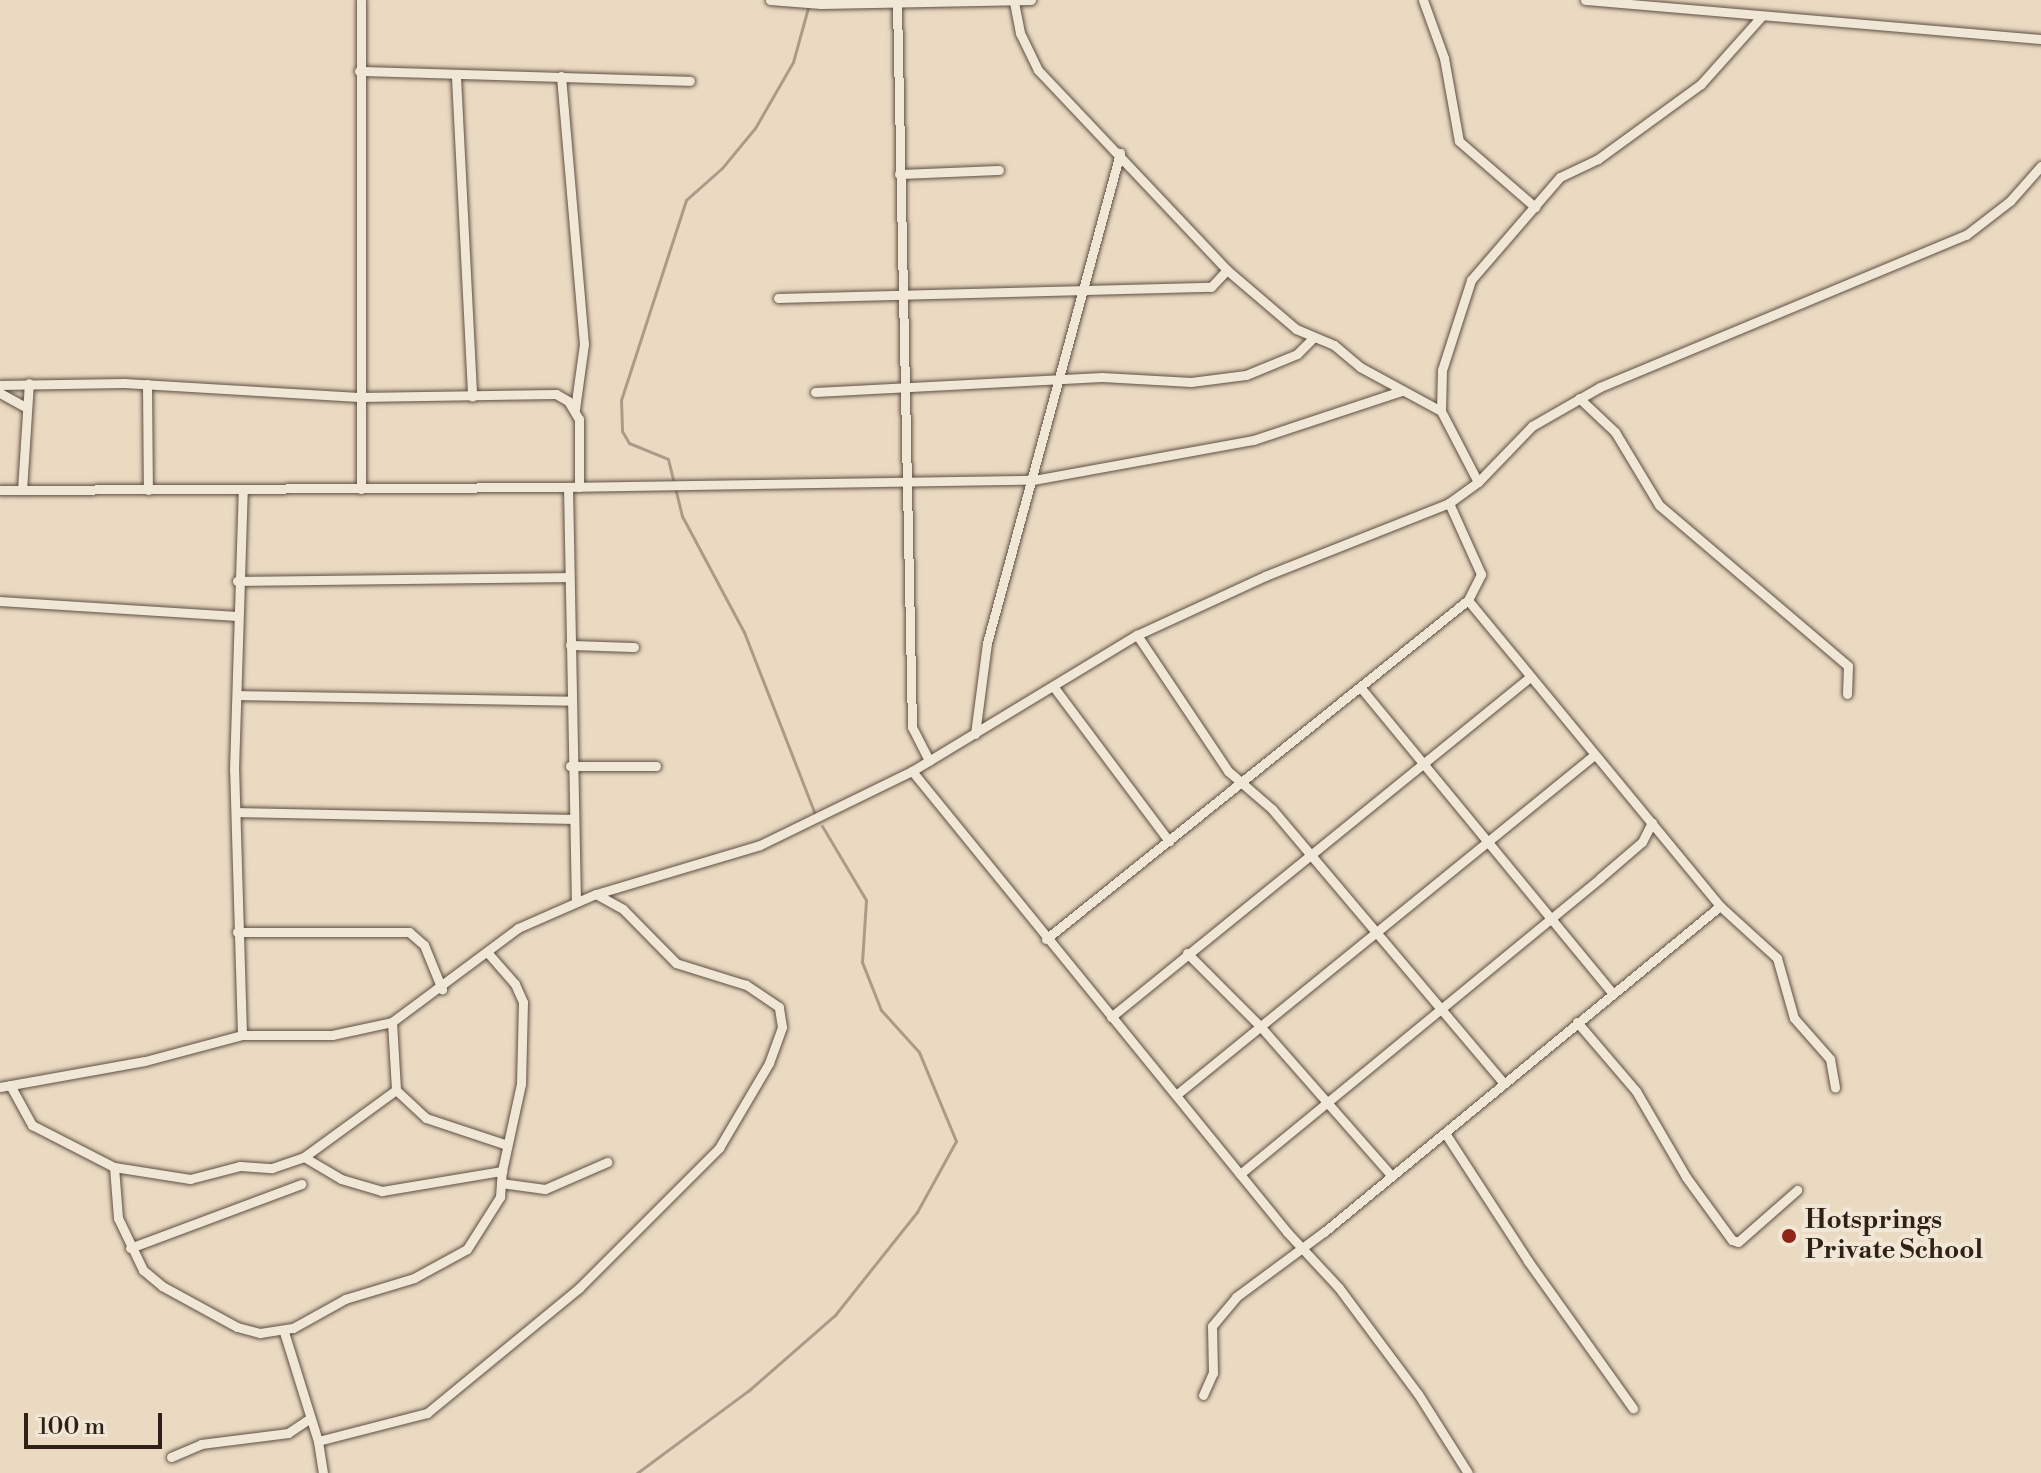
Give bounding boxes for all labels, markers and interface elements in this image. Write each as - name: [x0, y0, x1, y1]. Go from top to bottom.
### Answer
- place label: Hotsprings Private School: [1805, 1205, 1983, 1266]
- marker: Hotsprings Private School: [1780, 1227, 1798, 1245]
- scale bar: [28, 1397, 166, 1447]
- text: 100 m: [38, 1412, 105, 1442]

